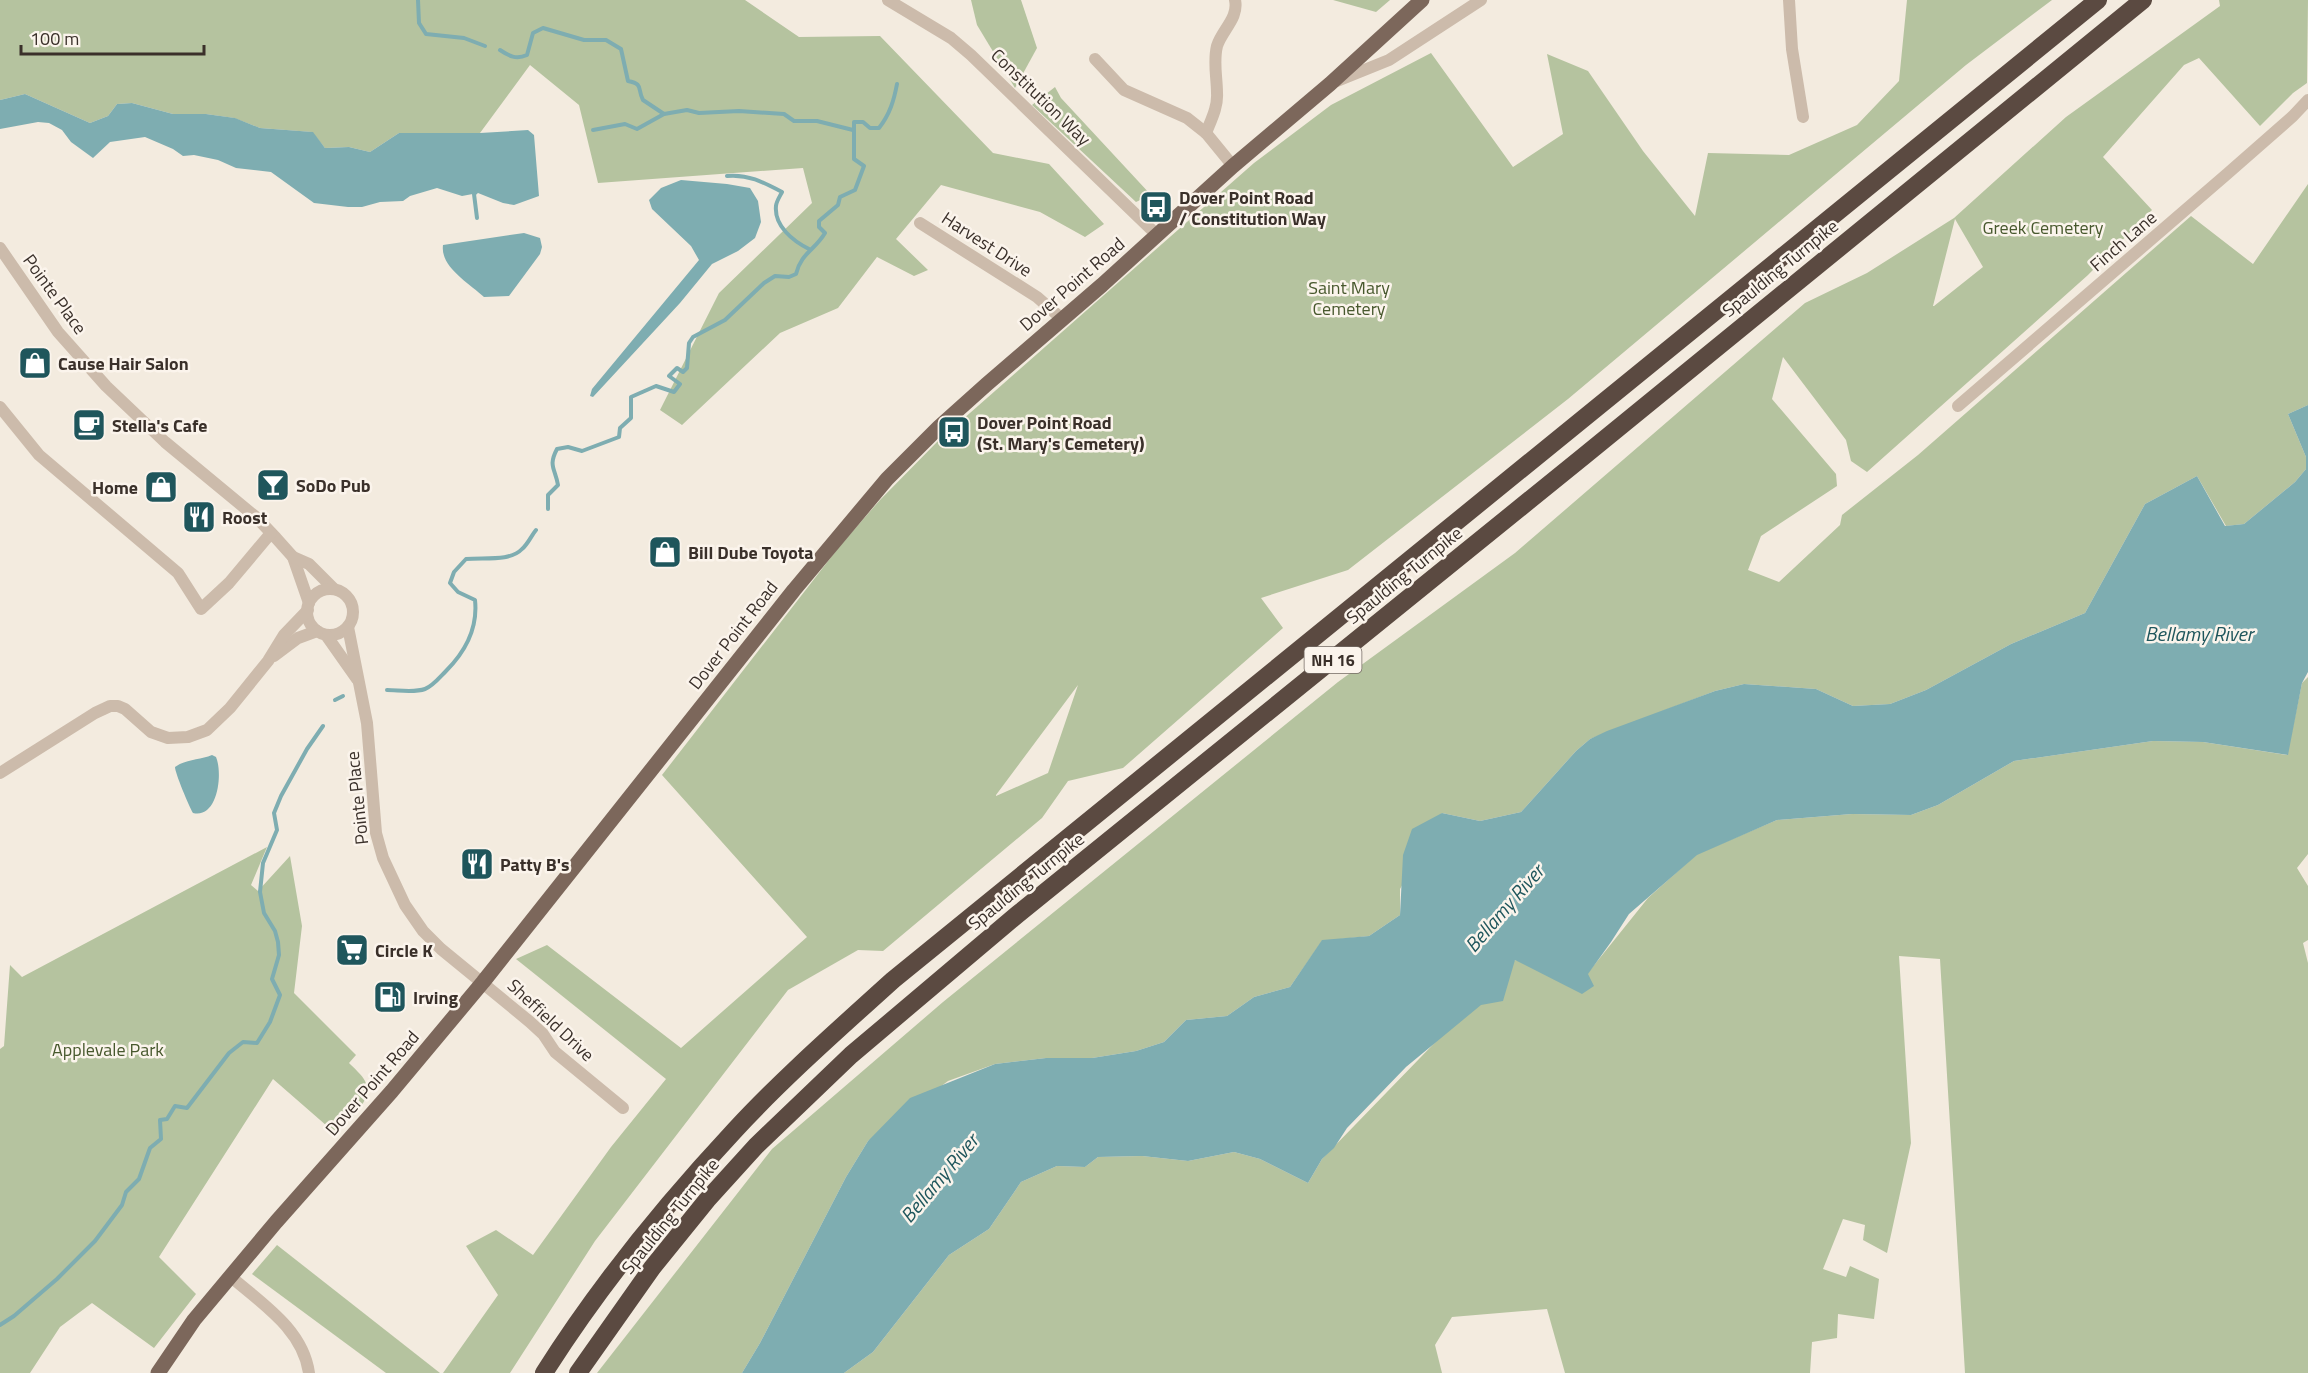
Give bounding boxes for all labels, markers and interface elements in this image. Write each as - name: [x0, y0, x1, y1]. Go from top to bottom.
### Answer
- scale bar: [21, 18, 204, 56]
- text: 100 m: [30, 25, 79, 52]
- street label: Constitution Way: [985, 42, 1097, 152]
- place label: Dover Point Road / Constitution Way: [1179, 184, 1326, 232]
- bus stop icon: Dover Point Road / Constitution Way: [1138, 189, 1174, 225]
- street label: Finch Lane: [2084, 204, 2162, 278]
- street label: Harvest Drive: [936, 205, 1038, 283]
- street label: Spaulding Turnpike: [1716, 213, 1844, 323]
- park label: Greek Cemetery: [1982, 214, 2104, 241]
- street label: Dover Point Road: [1013, 231, 1131, 337]
- street label: Pointe Place: [17, 248, 93, 340]
- park label: Saint Mary Cemetery: [1308, 274, 1390, 322]
- shop icon: Cause Hair Salon: [17, 345, 53, 381]
- place label: Cause Hair Salon: [58, 350, 189, 377]
- cafe icon: Stella's Cafe: [71, 407, 107, 443]
- place label: Dover Point Road (St. Mary's Cemetery): [977, 409, 1145, 457]
- place label: Stella's Cafe: [112, 412, 207, 439]
- bus stop icon: Dover Point Road (St. Mary's Cemetery): [936, 414, 972, 450]
- bar icon: SoDo Pub: [255, 467, 291, 503]
- shop icon: Home: [143, 469, 179, 505]
- place label: SoDo Pub: [296, 472, 371, 499]
- place label: Home: [92, 474, 138, 501]
- restaurant icon: Roost: [181, 499, 217, 535]
- place label: Roost: [222, 504, 268, 531]
- street label: Spaulding Turnpike: [1340, 520, 1468, 630]
- shop icon: Bill Dube Toyota: [647, 534, 683, 570]
- place label: Bill Dube Toyota: [688, 539, 813, 566]
- street label: Dover Point Road: [682, 575, 784, 695]
- water label: Bellamy River: [2145, 618, 2256, 649]
- road number: NH 16: [1304, 647, 1362, 673]
- street label: Pointe Place: [339, 750, 375, 846]
- street label: Spaulding Turnpike: [962, 826, 1090, 936]
- restaurant icon: Patty B's: [459, 846, 495, 882]
- place label: Patty B's: [500, 851, 570, 878]
- water label: Bellamy River: [1457, 855, 1553, 959]
- supermarket icon: Circle K: [334, 932, 370, 968]
- place label: Circle K: [375, 937, 433, 964]
- street label: Sheffield Drive: [501, 972, 601, 1068]
- fuel station icon: Irving: [372, 979, 408, 1015]
- place label: Irving: [413, 984, 458, 1011]
- street label: Dover Point Road: [319, 1024, 425, 1142]
- park label: Applevale Park: [52, 1036, 164, 1063]
- water label: Bellamy River: [892, 1125, 987, 1229]
- street label: Spaulding Turnpike: [615, 1152, 725, 1280]

